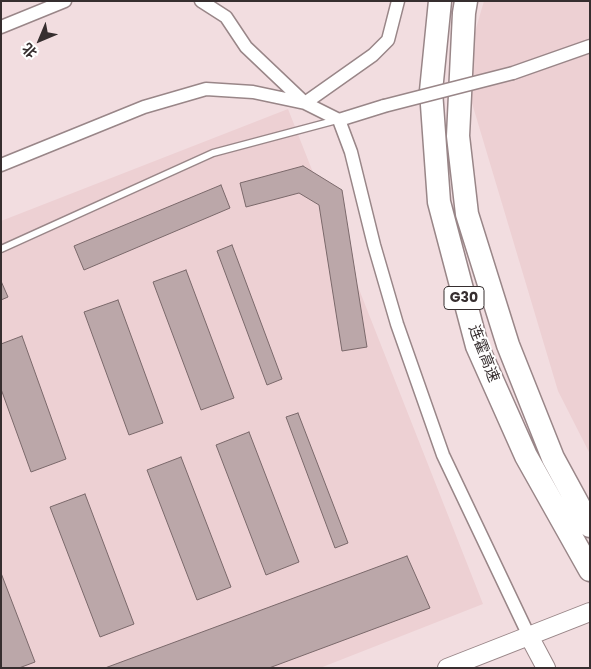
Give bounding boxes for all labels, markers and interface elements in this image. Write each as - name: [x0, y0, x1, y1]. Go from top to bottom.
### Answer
- north arrow: [15, 15, 65, 65]
- text: 北: [17, 39, 41, 63]
- road number: G30: [444, 286, 484, 310]
- street label: 连霍高速: [464, 323, 502, 385]

